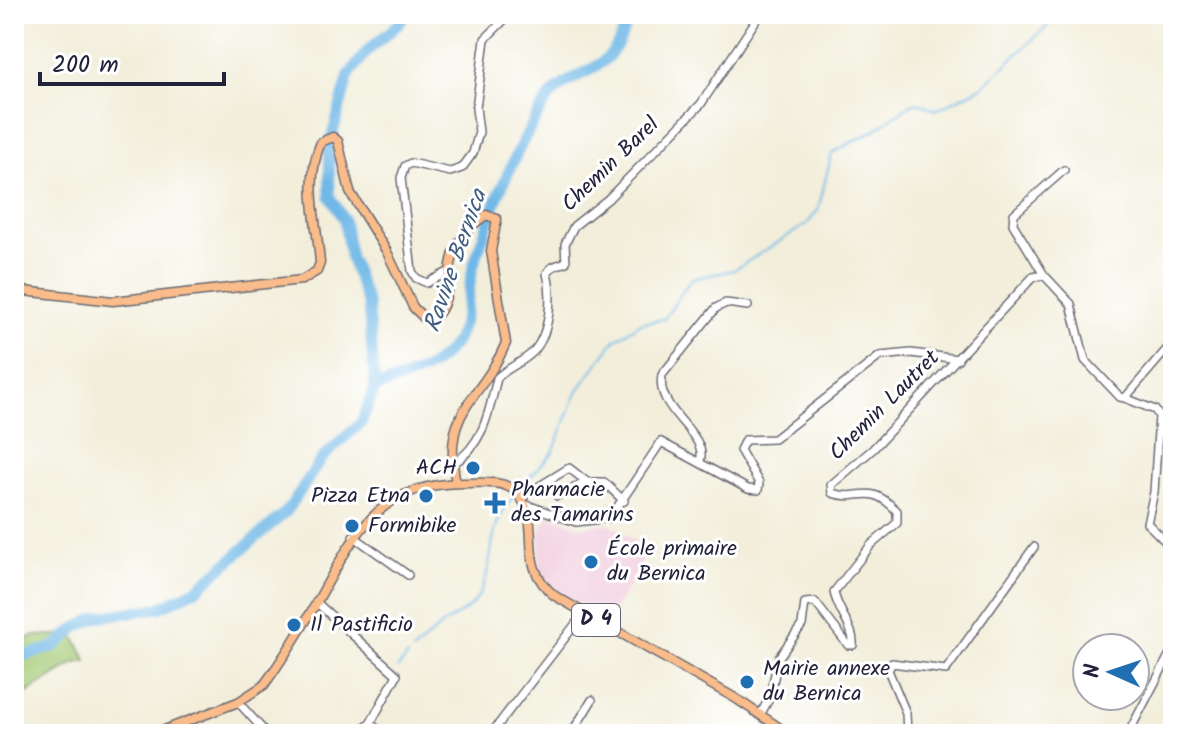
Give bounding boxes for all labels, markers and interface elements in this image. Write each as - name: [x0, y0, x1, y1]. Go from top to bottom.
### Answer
- scale bar: [40, 36, 224, 86]
- text: 200 m: [52, 46, 119, 85]
- street label: Chemin Barel: [554, 109, 669, 221]
- water label: Ravine Bernica: [413, 183, 499, 338]
- street label: Chemin Lautret: [821, 342, 949, 470]
- place label: ACH: [416, 451, 457, 486]
- marker: ACH: [464, 459, 482, 477]
- place label: Pharmacie des Tamarins: [511, 473, 634, 533]
- place label: Pizza Etna: [311, 479, 410, 514]
- marker: Pizza Etna: [417, 487, 435, 505]
- marker: Pharmacie des Tamarins: [486, 494, 504, 512]
- place label: Formibike: [368, 509, 457, 544]
- marker: Formibike: [343, 517, 361, 535]
- place label: École primaire du Bernica: [607, 532, 737, 592]
- marker: École primaire du Bernica: [582, 553, 600, 571]
- road number: D 4: [572, 604, 620, 636]
- place label: Il Pastificio: [310, 608, 413, 643]
- marker: Il Pastificio: [285, 616, 303, 634]
- north arrow: [1071, 632, 1151, 712]
- place label: Mairie annexe du Bernica: [763, 652, 890, 712]
- text: N: [1076, 663, 1111, 679]
- marker: Mairie annexe du Bernica: [738, 673, 756, 691]

